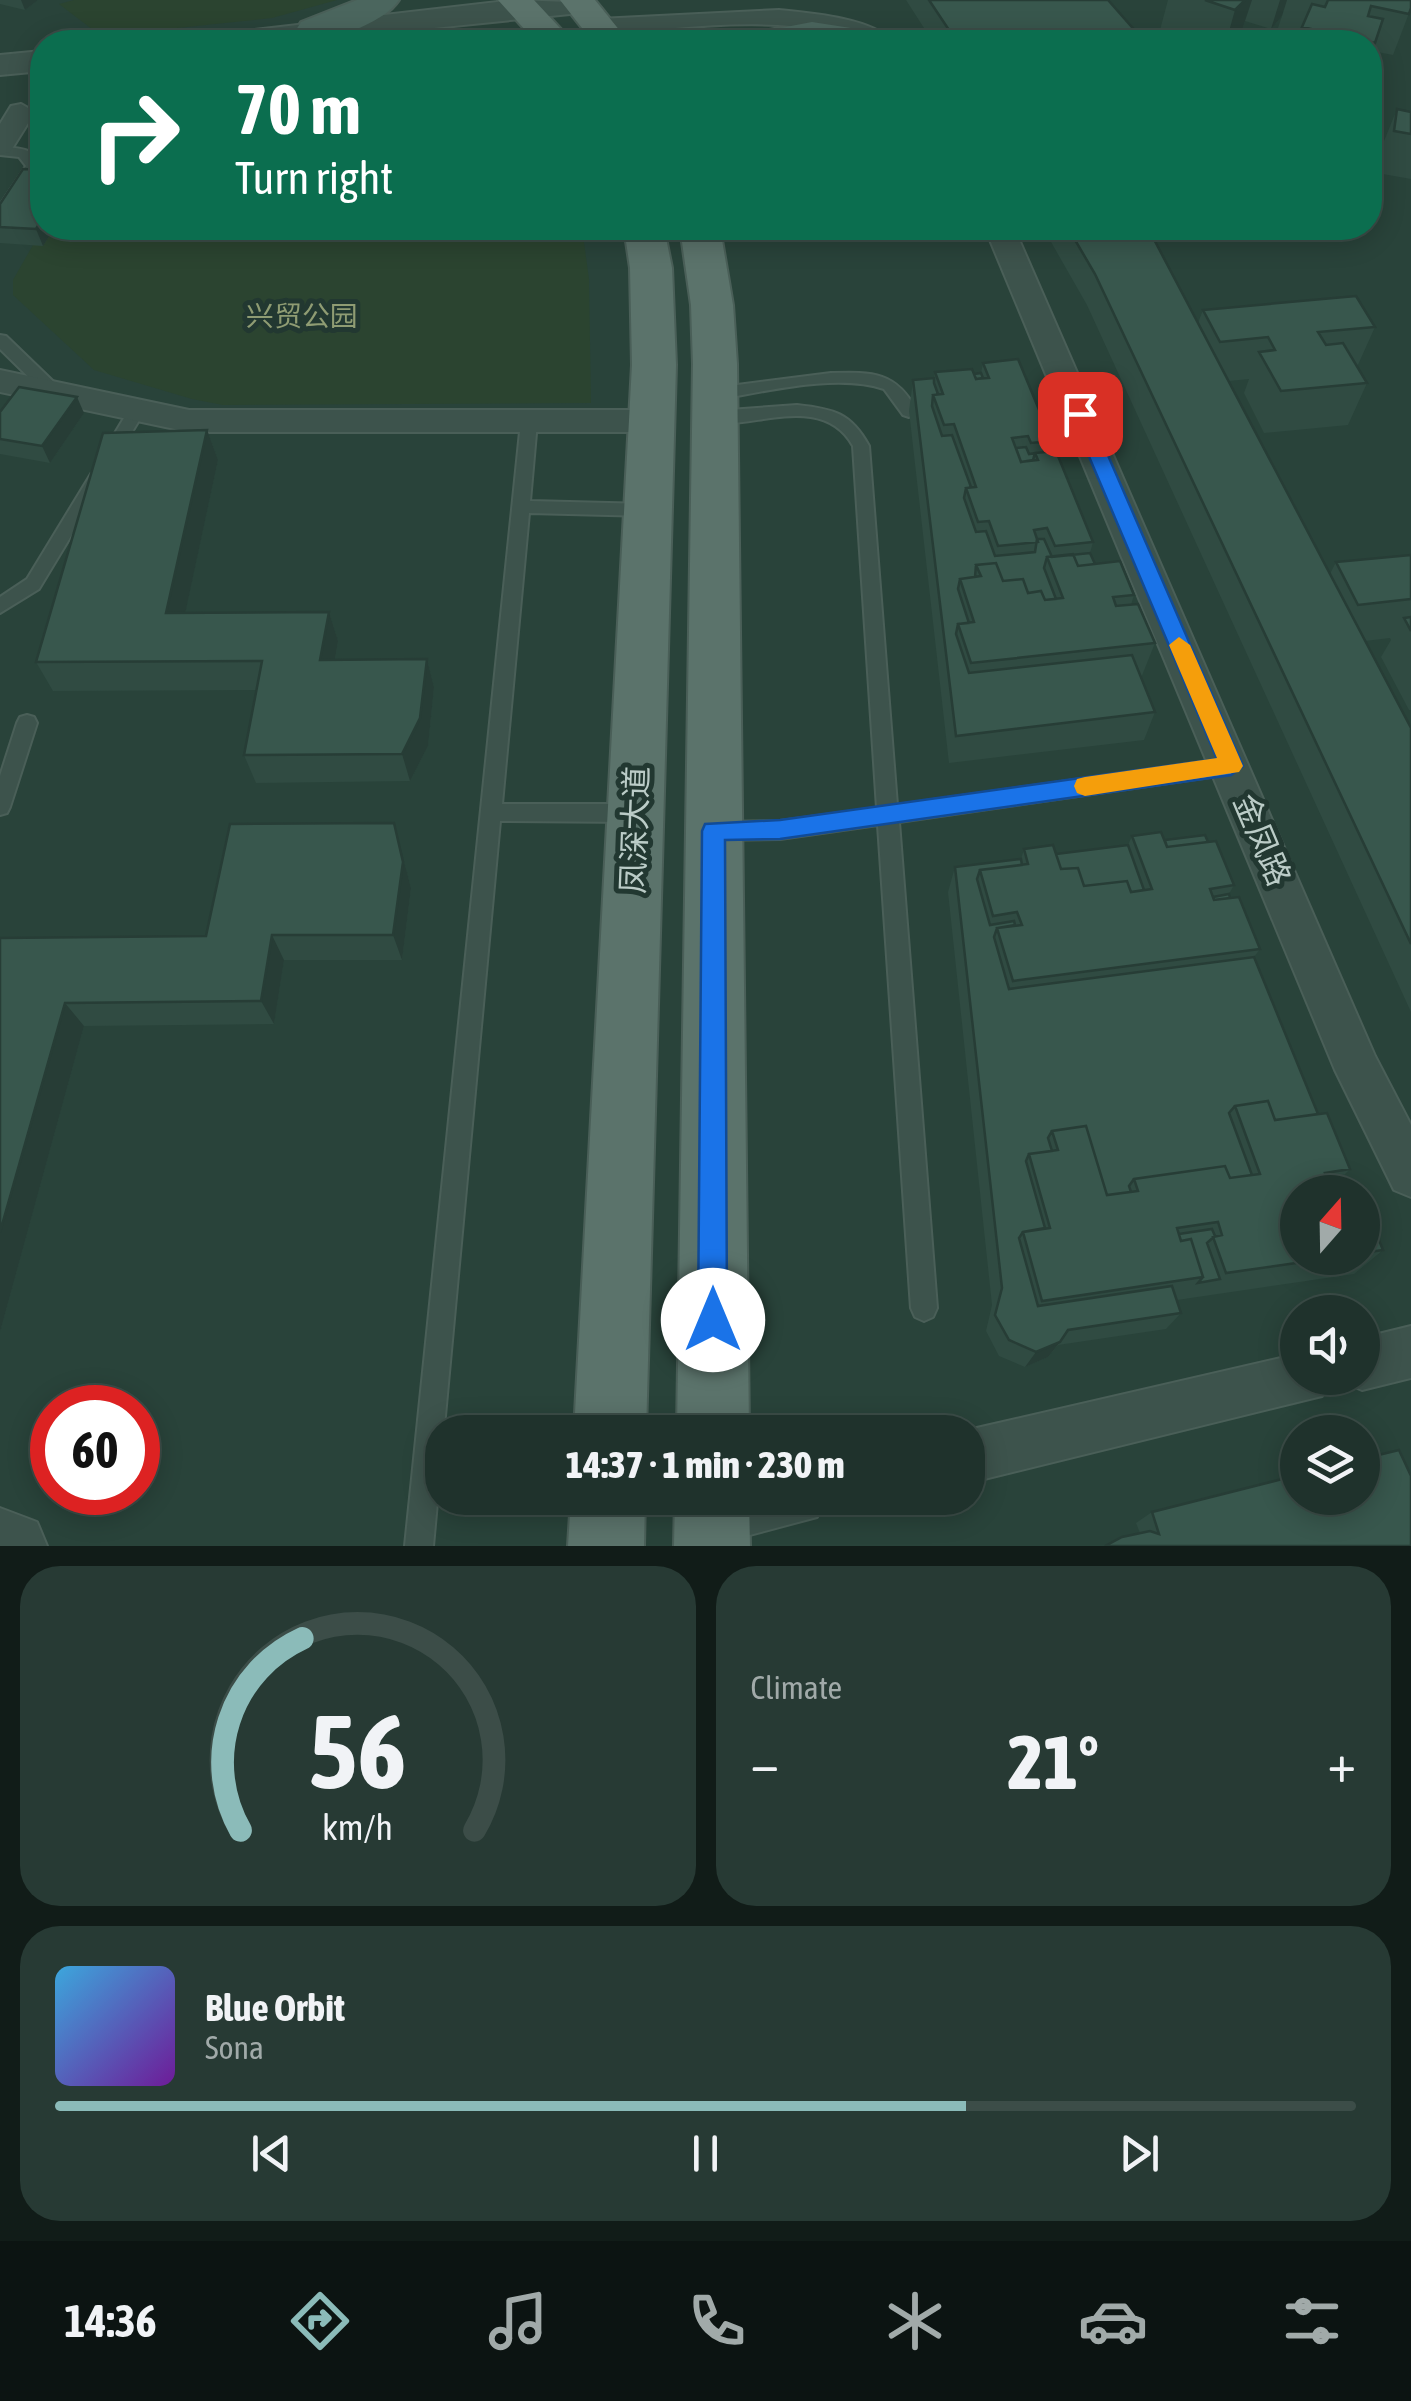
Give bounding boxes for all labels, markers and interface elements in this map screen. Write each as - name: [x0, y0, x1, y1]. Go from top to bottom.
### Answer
- text: 70 m: [235, 69, 361, 149]
- icon: right: [70, 70, 200, 200]
- text: Turn right: [235, 152, 393, 204]
- park label: 兴贸公园: [246, 300, 358, 332]
- pin: [1038, 372, 1123, 457]
- icon: arrive: [1053, 387, 1108, 442]
- street label: 凤深大道: [614, 765, 655, 895]
- street label: 金凤路: [1227, 788, 1298, 891]
- north arrow: [1280, 1175, 1380, 1275]
- map controls: [1280, 1175, 1380, 1515]
- position arrow: [661, 1268, 765, 1372]
- button: sound: [1280, 1295, 1380, 1395]
- speed limit sign: 60: [30, 1385, 160, 1515]
- button: layers: [1280, 1415, 1380, 1515]
- text: 14:37 · 1 min · 230 m: [565, 1443, 845, 1486]
- text: Climate: [751, 1669, 842, 1706]
- text: 56: [309, 1691, 407, 1810]
- text: 21°: [1008, 1719, 1099, 1805]
- text: −: [751, 1731, 779, 1794]
- text: +: [1327, 1731, 1356, 1794]
- text: km/h: [322, 1807, 393, 1848]
- text: Blue Orbit: [205, 1986, 345, 2029]
- text: Sona: [205, 2029, 264, 2066]
- icon: previous: [244, 2126, 299, 2181]
- icon: pause: [678, 2126, 733, 2181]
- icon: next: [1112, 2126, 1167, 2181]
- icon: directions: [285, 2286, 355, 2356]
- icon: music: [483, 2286, 553, 2356]
- icon: phone: [682, 2286, 752, 2356]
- icon: climate: [880, 2286, 950, 2356]
- icon: car: [1078, 2286, 1148, 2356]
- icon: filters: [1277, 2286, 1347, 2356]
- text: 14:36: [64, 2295, 157, 2347]

